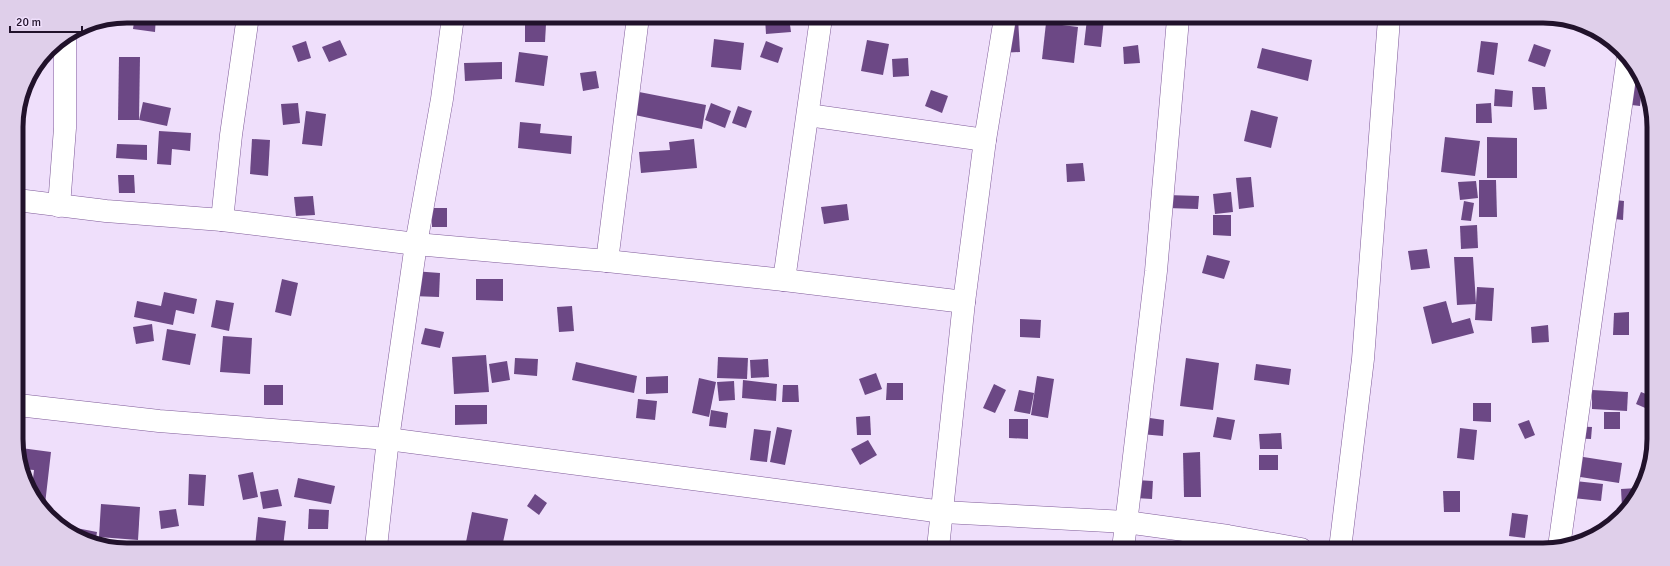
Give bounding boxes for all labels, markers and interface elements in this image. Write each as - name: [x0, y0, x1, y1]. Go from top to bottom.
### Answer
- scale bar: [10, 8, 82, 34]
- text: 20 m: [16, 15, 41, 30]

